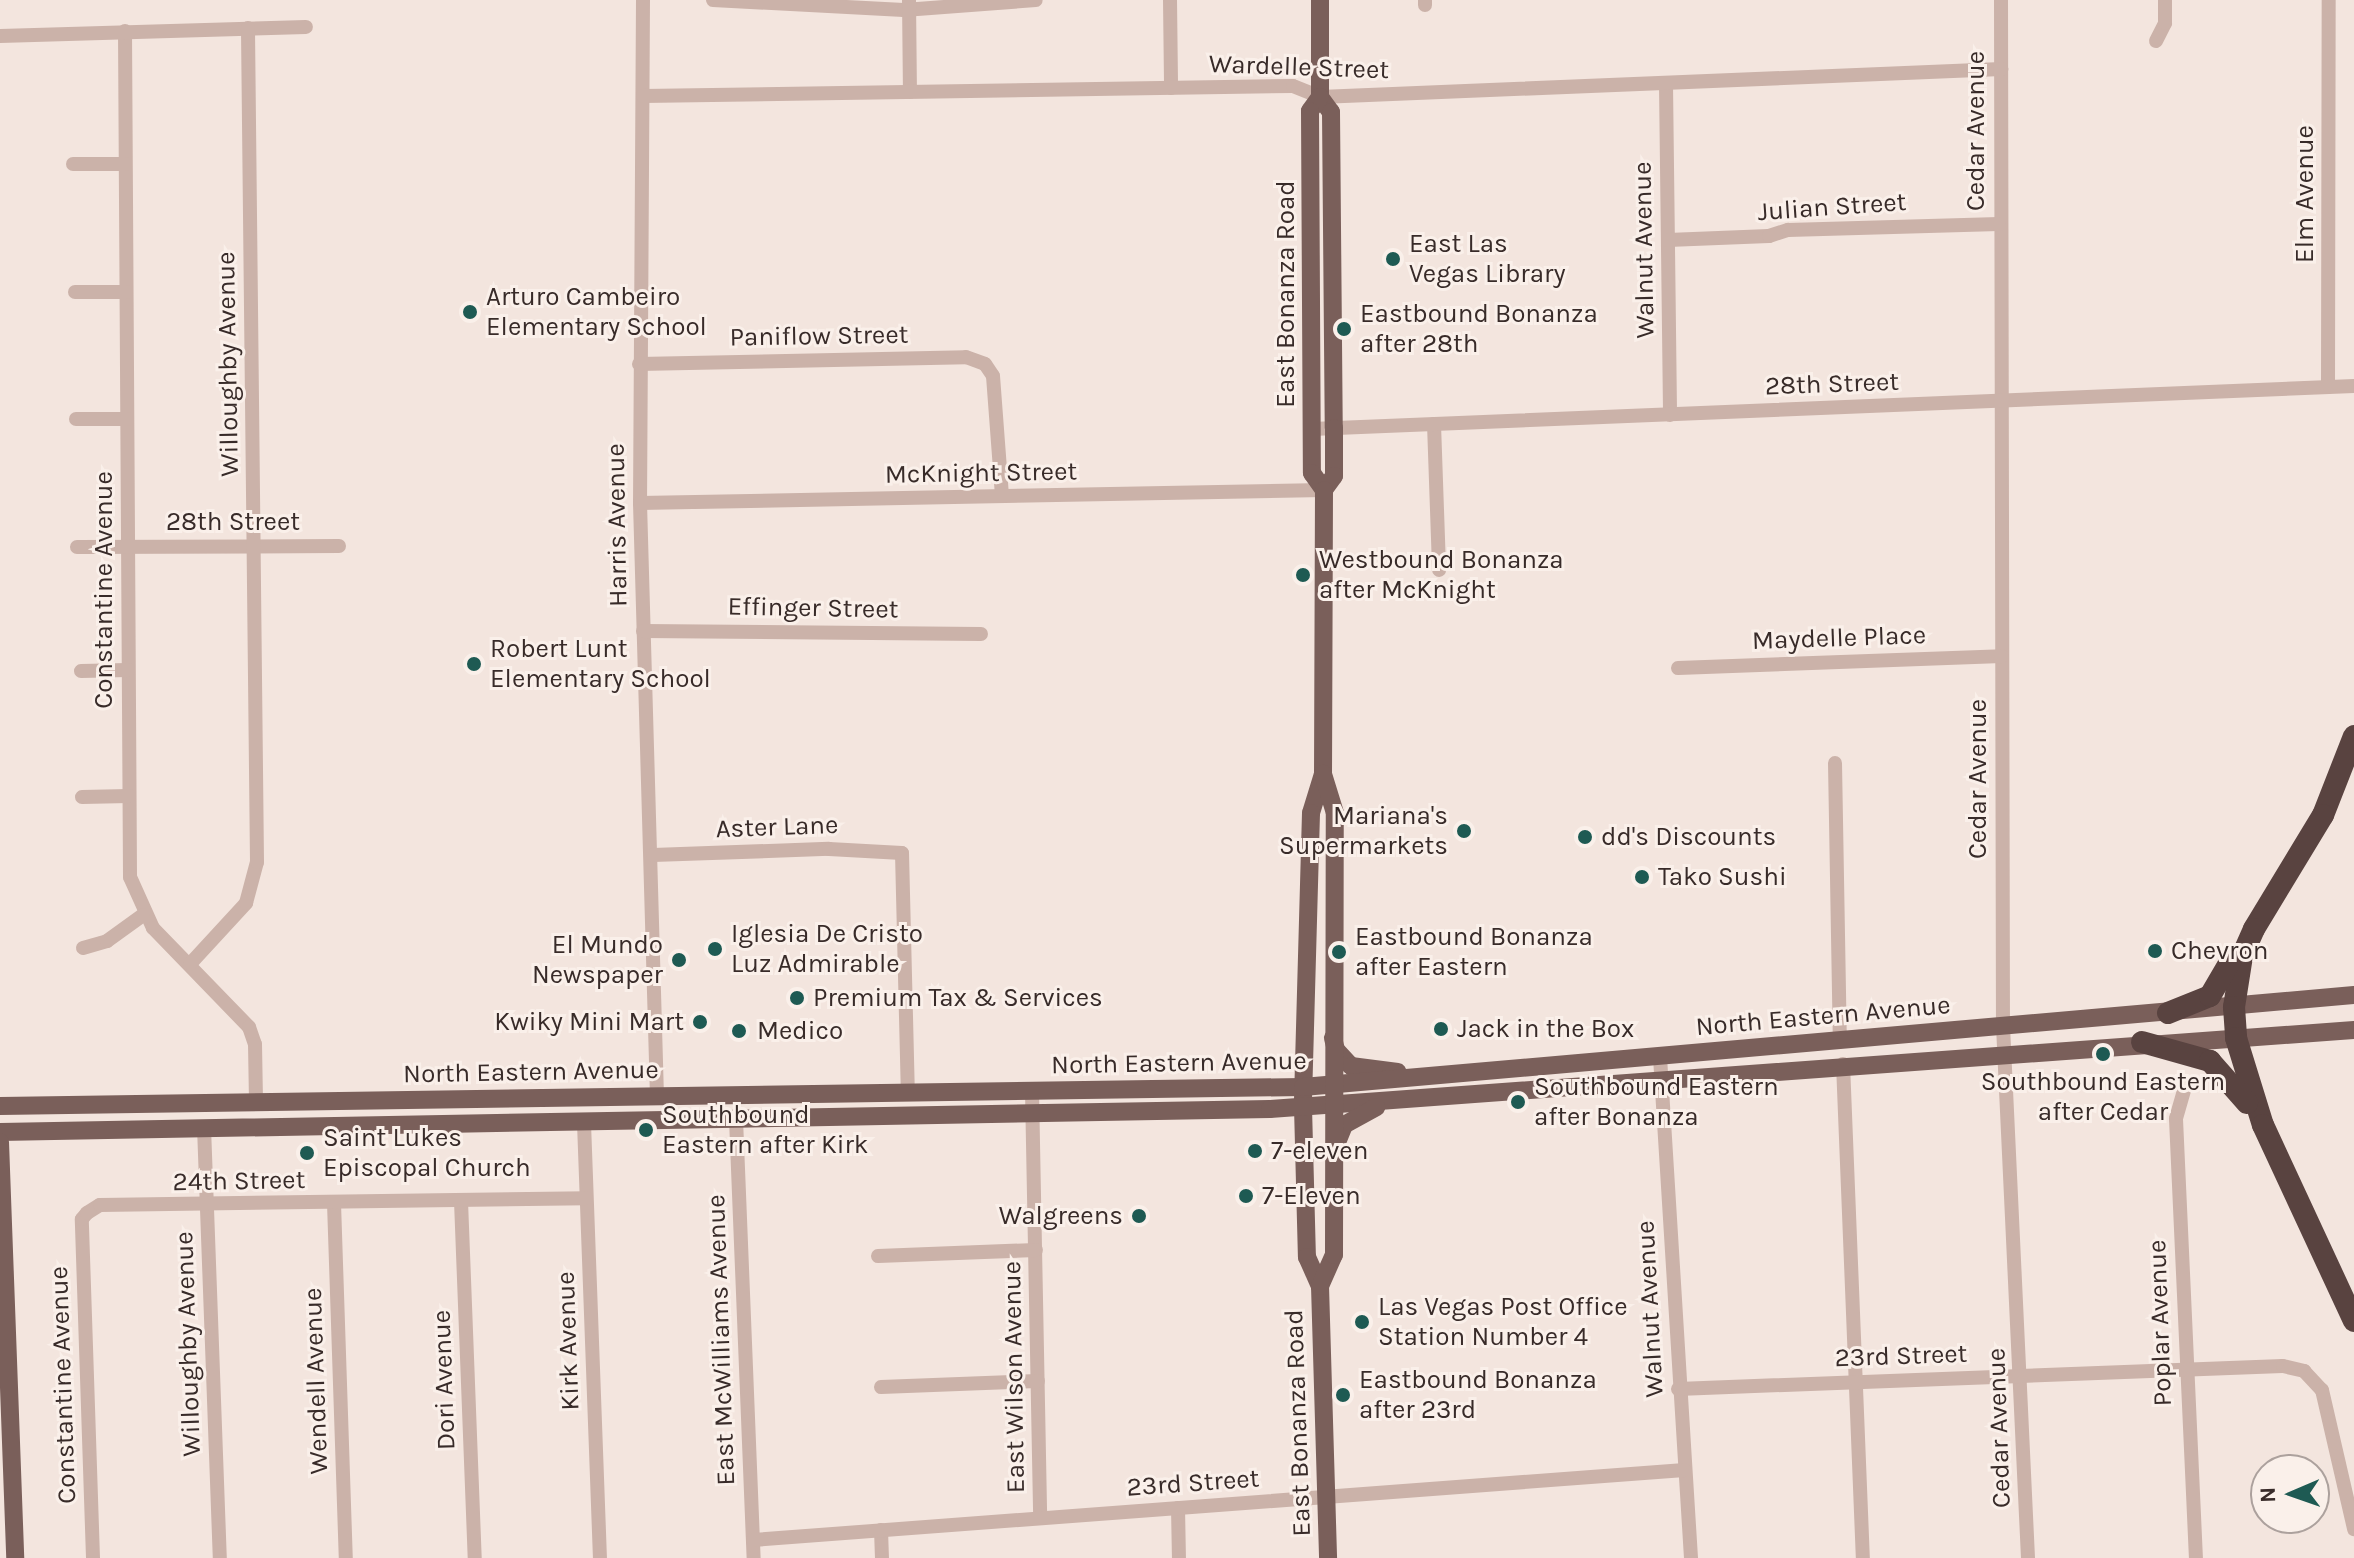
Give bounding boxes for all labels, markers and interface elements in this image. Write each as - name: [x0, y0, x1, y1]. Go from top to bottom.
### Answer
- street label: Wardelle Street: [1208, 48, 1390, 86]
- street label: Cedar Avenue: [1960, 51, 1992, 211]
- street label: Elm Avenue: [2289, 125, 2321, 263]
- street label: Walnut Avenue: [1627, 161, 1661, 339]
- street label: East Bonanza Road: [1270, 180, 1302, 408]
- street label: Julian Street: [1757, 186, 1907, 228]
- place label: East Las Vegas Library: [1409, 228, 1565, 290]
- marker: East Las Vegas Library: [1384, 250, 1402, 268]
- street label: Willoughby Avenue: [210, 251, 246, 477]
- place label: Arturo Cambeiro Elementary School: [486, 281, 707, 342]
- place label: Eastbound Bonanza after 28th: [1360, 298, 1598, 360]
- marker: Arturo Cambeiro Elementary School: [461, 303, 479, 321]
- street label: Paniflow Street: [729, 319, 909, 353]
- marker: Eastbound Bonanza after 28th: [1335, 320, 1353, 338]
- street label: 28th Street: [1764, 366, 1900, 402]
- street label: Harris Avenue: [600, 443, 634, 607]
- street label: McKnight Street: [885, 456, 1077, 490]
- street label: Constantine Avenue: [88, 471, 120, 709]
- street label: 28th Street: [166, 506, 300, 538]
- place label: Westbound Bonanza after McKnight: [1319, 544, 1564, 606]
- marker: Westbound Bonanza after McKnight: [1294, 566, 1312, 584]
- street label: Effinger Street: [727, 591, 899, 625]
- street label: Maydelle Place: [1751, 619, 1927, 657]
- place label: Robert Lunt Elementary School: [490, 633, 711, 694]
- marker: Robert Lunt Elementary School: [465, 655, 483, 673]
- street label: Cedar Avenue: [1962, 699, 1994, 859]
- place label: Mariana's Supermarkets: [1279, 800, 1448, 862]
- street label: Aster Lane: [715, 809, 839, 845]
- place label: dd's Discounts: [1601, 821, 1776, 853]
- marker: Mariana's Supermarkets: [1455, 822, 1473, 840]
- marker: dd's Discounts: [1576, 828, 1594, 846]
- place label: Tako Sushi: [1658, 861, 1787, 893]
- marker: Tako Sushi: [1633, 868, 1651, 886]
- place label: Iglesia De Cristo Luz Admirable: [731, 918, 923, 980]
- place label: Eastbound Bonanza after Eastern: [1355, 921, 1593, 982]
- place label: El Mundo Newspaper: [532, 929, 663, 990]
- place label: Chevron: [2171, 935, 2268, 967]
- marker: Iglesia De Cristo Luz Admirable: [706, 940, 724, 958]
- marker: Chevron: [2146, 942, 2164, 960]
- marker: Eastbound Bonanza after Eastern: [1330, 943, 1348, 961]
- marker: El Mundo Newspaper: [670, 951, 688, 969]
- place label: Premium Tax & Services: [813, 982, 1103, 1014]
- marker: Premium Tax & Services: [788, 989, 806, 1007]
- street label: North Eastern Avenue: [1694, 989, 1952, 1043]
- place label: Kwiky Mini Mart: [494, 1006, 684, 1038]
- marker: Kwiky Mini Mart: [691, 1013, 709, 1031]
- place label: Jack in the Box: [1457, 1013, 1634, 1045]
- place label: Medico: [757, 1015, 843, 1047]
- marker: Medico: [728, 1020, 750, 1042]
- marker: Jack in the Box: [1432, 1020, 1450, 1038]
- street label: North Eastern Avenue: [1051, 1045, 1307, 1081]
- marker: Southbound Eastern after Cedar: [2094, 1045, 2112, 1063]
- street label: North Eastern Avenue: [403, 1054, 659, 1090]
- place label: Southbound Eastern after Cedar: [1981, 1066, 2225, 1128]
- place label: Southbound Eastern after Bonanza: [1534, 1071, 1779, 1132]
- marker: Southbound Eastern after Bonanza: [1509, 1093, 1527, 1111]
- place label: Southbound Eastern after Kirk: [662, 1099, 868, 1160]
- marker: Southbound Eastern after Kirk: [637, 1121, 655, 1139]
- place label: Saint Lukes Episcopal Church: [323, 1122, 531, 1184]
- place label: 7-eleven: [1271, 1135, 1368, 1167]
- marker: 7-eleven: [1246, 1142, 1264, 1160]
- marker: Saint Lukes Episcopal Church: [298, 1144, 316, 1162]
- street label: 24th Street: [172, 1164, 306, 1198]
- place label: 7-Eleven: [1262, 1180, 1361, 1212]
- marker: 7-Eleven: [1237, 1187, 1255, 1205]
- street label: East McWilliams Avenue: [700, 1194, 742, 1486]
- place label: Walgreens: [999, 1200, 1123, 1232]
- marker: Walgreens: [1130, 1207, 1148, 1225]
- street label: Walnut Avenue: [1630, 1220, 1670, 1398]
- street label: Willoughby Avenue: [168, 1231, 208, 1457]
- street label: Poplar Avenue: [2142, 1239, 2178, 1407]
- street label: East Wilson Avenue: [996, 1261, 1032, 1493]
- street label: Constantine Avenue: [43, 1266, 83, 1504]
- street label: Kirk Avenue: [550, 1271, 586, 1411]
- street label: Wendell Avenue: [297, 1287, 335, 1475]
- place label: Las Vegas Post Office Station Number 4: [1378, 1291, 1628, 1352]
- street label: Dori Avenue: [426, 1309, 462, 1451]
- street label: East Bonanza Road: [1278, 1309, 1318, 1537]
- marker: Las Vegas Post Office Station Number 4: [1353, 1313, 1371, 1331]
- street label: 23rd Street: [1834, 1338, 1968, 1374]
- street label: Cedar Avenue: [1981, 1347, 2017, 1509]
- place label: Eastbound Bonanza after 23rd: [1359, 1364, 1597, 1426]
- marker: Eastbound Bonanza after 23rd: [1334, 1386, 1352, 1404]
- north arrow: [2250, 1454, 2330, 1534]
- street label: 23rd Street: [1126, 1463, 1260, 1503]
- text: N: [2255, 1486, 2281, 1503]

